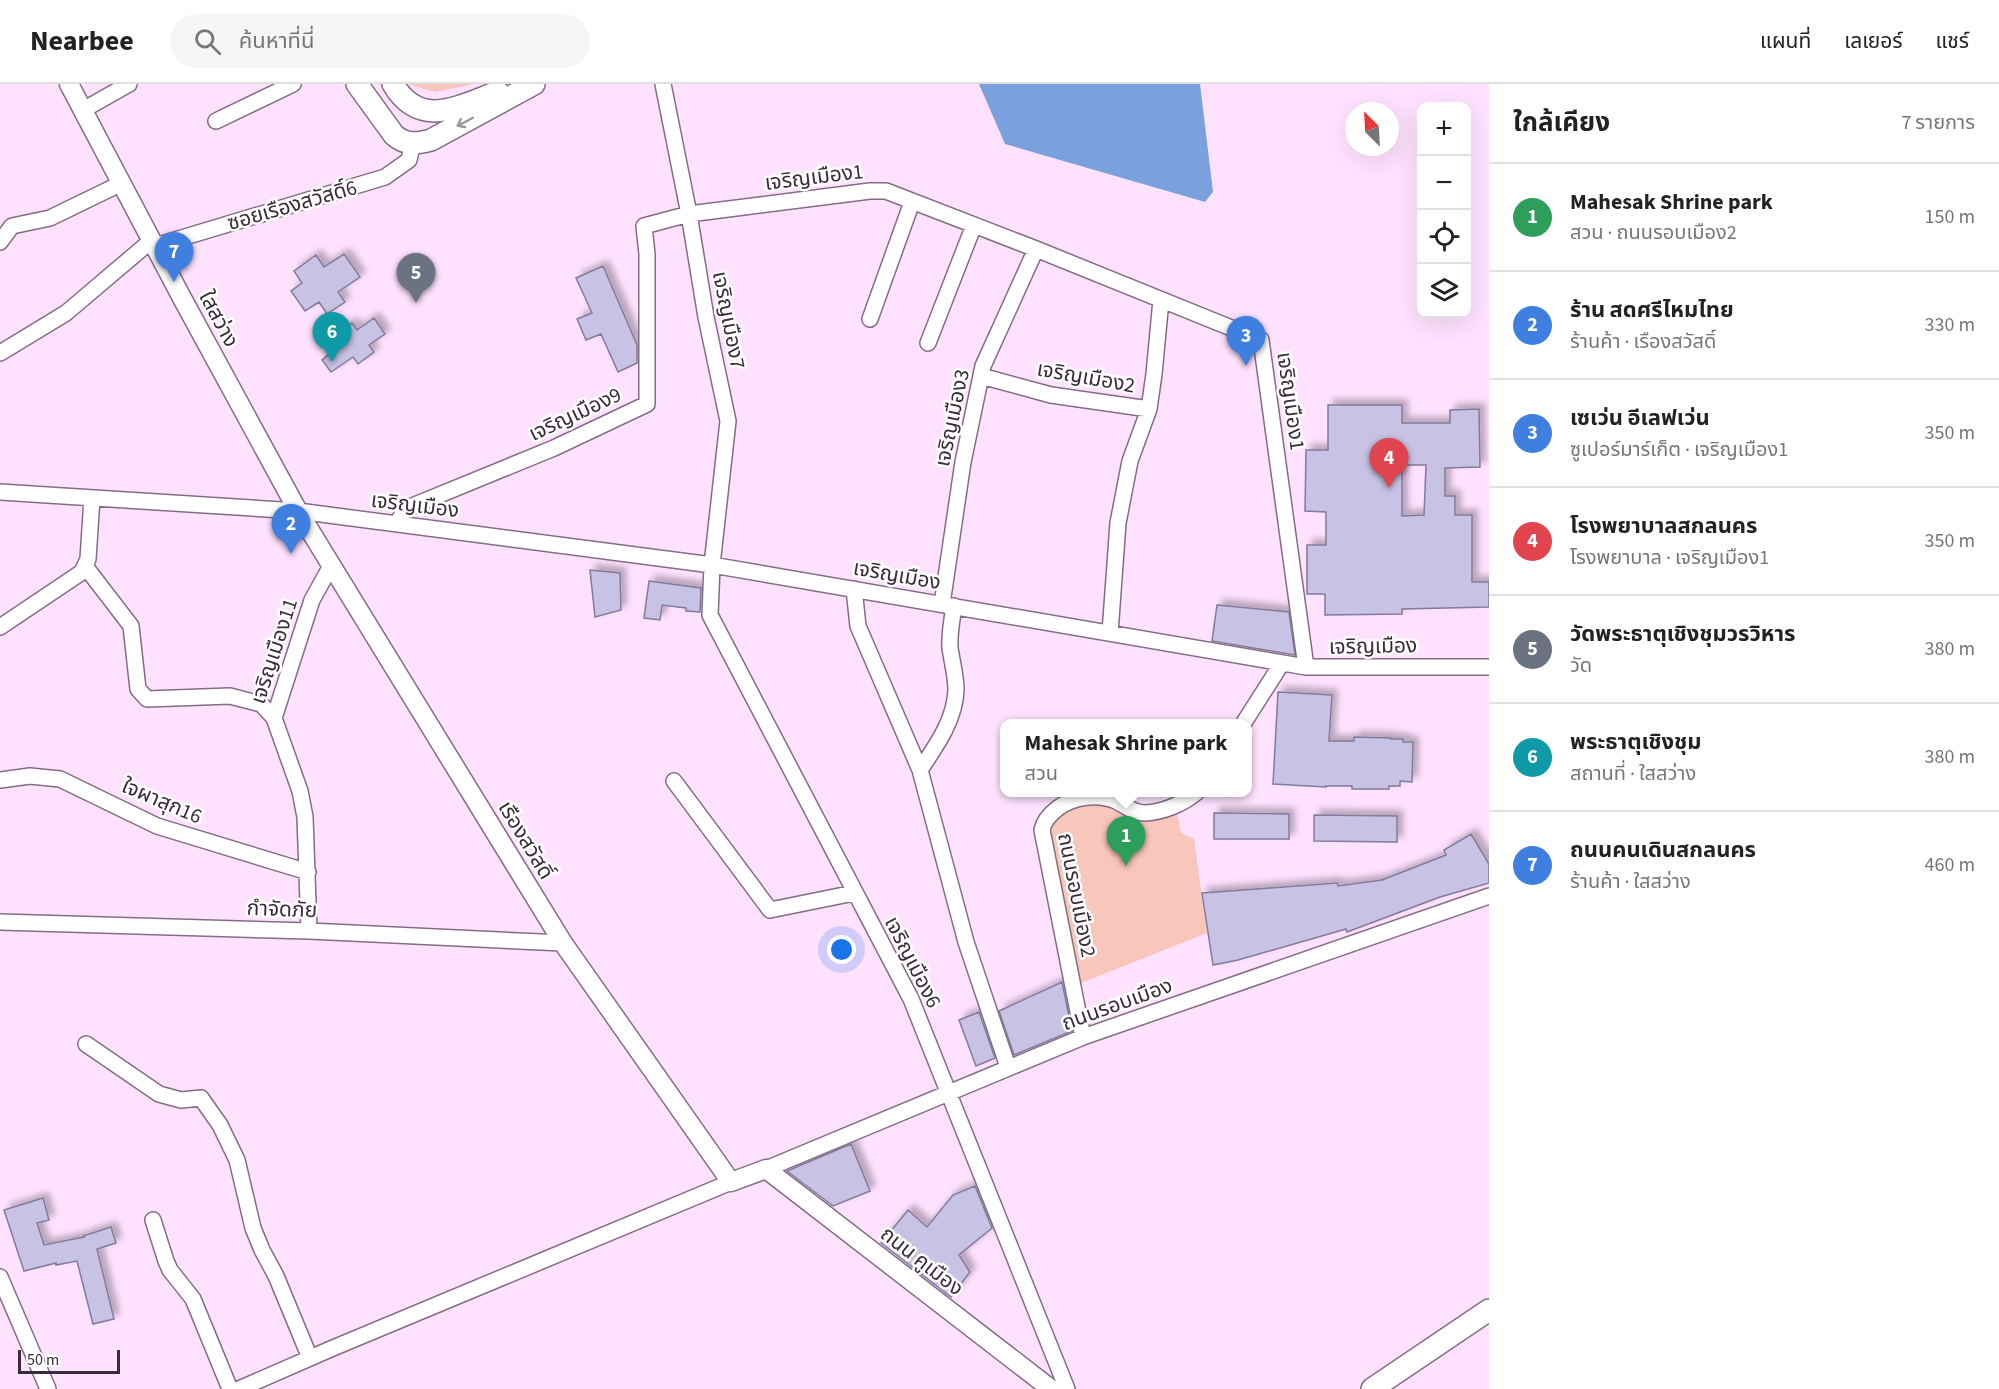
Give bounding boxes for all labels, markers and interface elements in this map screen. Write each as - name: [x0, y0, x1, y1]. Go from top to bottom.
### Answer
- search box: [170, 14, 590, 68]
- text: Nearbee: [30, 21, 134, 61]
- icon: search: [191, 25, 224, 58]
- text: ค้นหาที่นี่: [239, 25, 315, 57]
- text: แผนที่: [1760, 26, 1811, 56]
- text: เลเยอร์: [1844, 26, 1903, 56]
- text: แชร์: [1936, 26, 1969, 56]
- north arrow: [1345, 102, 1399, 156]
- map controls: [1417, 102, 1471, 318]
- button: +: [1417, 102, 1471, 156]
- text: ใกล้เคียง: [1513, 104, 1610, 141]
- text: 7 รายการ: [1901, 109, 1975, 137]
- one-way arrow: [456, 117, 474, 128]
- street label: เจริญเมือง1: [763, 156, 865, 198]
- button: −: [1417, 156, 1471, 210]
- street label: ซอยเรืองสวัสดิ์6: [224, 172, 360, 238]
- text: Mahesak Shrine park: [1570, 186, 1773, 218]
- text: 1: [1527, 203, 1538, 231]
- text: 150 m: [1925, 203, 1975, 231]
- button: locate: [1417, 210, 1471, 264]
- text: สวน · ถนนรอบเมือง2: [1570, 219, 1737, 247]
- pin: 7: [154, 232, 194, 282]
- pin: 5: [396, 254, 436, 303]
- button: layers: [1417, 264, 1471, 318]
- street label: เจริญเมือง7: [705, 269, 753, 371]
- street label: ใสสว่าง: [192, 285, 246, 353]
- text: ร้าน สดศรีไหมไทย: [1570, 294, 1734, 326]
- text: 2: [1527, 311, 1538, 339]
- text: 330 m: [1925, 311, 1975, 339]
- pin: 6: [312, 312, 352, 362]
- pin: 3: [1226, 316, 1266, 366]
- text: ร้านค้า · เรืองสวัสดิ์: [1570, 328, 1716, 356]
- street label: เจริญเมือง1: [1269, 350, 1313, 452]
- street label: เจริญเมือง2: [1035, 354, 1137, 400]
- street label: เจริญเมือง3: [927, 366, 977, 470]
- street label: เจริญเมือง9: [524, 379, 626, 449]
- text: เซเว่น อีเลฟเว่น: [1570, 402, 1710, 434]
- text: 3: [1527, 419, 1538, 447]
- text: 350 m: [1925, 419, 1975, 447]
- text: ซูเปอร์มาร์เก็ต · เจริญเมือง1: [1570, 436, 1788, 464]
- pin: 4: [1370, 438, 1408, 488]
- street label: เจริญเมือง: [369, 485, 461, 525]
- pin: 2: [272, 504, 310, 554]
- text: โรงพยาบาลสกลนคร: [1570, 510, 1757, 542]
- text: 4: [1527, 527, 1538, 555]
- text: 350 m: [1925, 527, 1975, 555]
- text: โรงพยาบาล · เจริญเมือง1: [1570, 544, 1769, 572]
- street label: เจริญเมือง: [851, 553, 943, 597]
- street label: เจริญเมือง11: [243, 594, 305, 708]
- text: วัดพระธาตุเชิงชุมวรวิหาร: [1570, 618, 1795, 650]
- street label: เจริญเมือง: [1328, 630, 1418, 662]
- text: 5: [1527, 635, 1538, 663]
- text: 380 m: [1925, 635, 1975, 663]
- text: วัด: [1570, 652, 1592, 680]
- popup: [1000, 719, 1252, 797]
- text: พระธาตุเชิงชุม: [1570, 726, 1701, 758]
- text: Mahesak Shrine park: [1025, 727, 1227, 759]
- text: 6: [1527, 743, 1538, 771]
- text: 380 m: [1925, 743, 1975, 771]
- text: สวน: [1025, 760, 1058, 788]
- text: สถานที่ · ใสสว่าง: [1570, 760, 1696, 788]
- street label: ใจผาสุก16: [117, 771, 207, 831]
- street label: เรืองสวัสดิ์: [491, 795, 561, 885]
- pin: 1: [1106, 816, 1146, 866]
- street label: ถนนรอบเมือง2: [1050, 830, 1104, 960]
- text: ถนนคนเดินสกลนคร: [1570, 834, 1756, 866]
- text: 7: [1527, 851, 1538, 879]
- text: 460 m: [1925, 851, 1975, 879]
- text: ร้านค้า · ใสสว่าง: [1570, 868, 1691, 896]
- street label: กำจัดภัย: [246, 893, 318, 925]
- street label: เจริญเมือง6: [877, 911, 949, 1013]
- your location: [827, 935, 856, 964]
- street label: ถนนรอบเมือง: [1057, 970, 1177, 1038]
- street label: ถนน คูเมือง: [874, 1219, 970, 1303]
- scale bar: [18, 1347, 120, 1374]
- text: 50 m: [27, 1349, 59, 1371]

